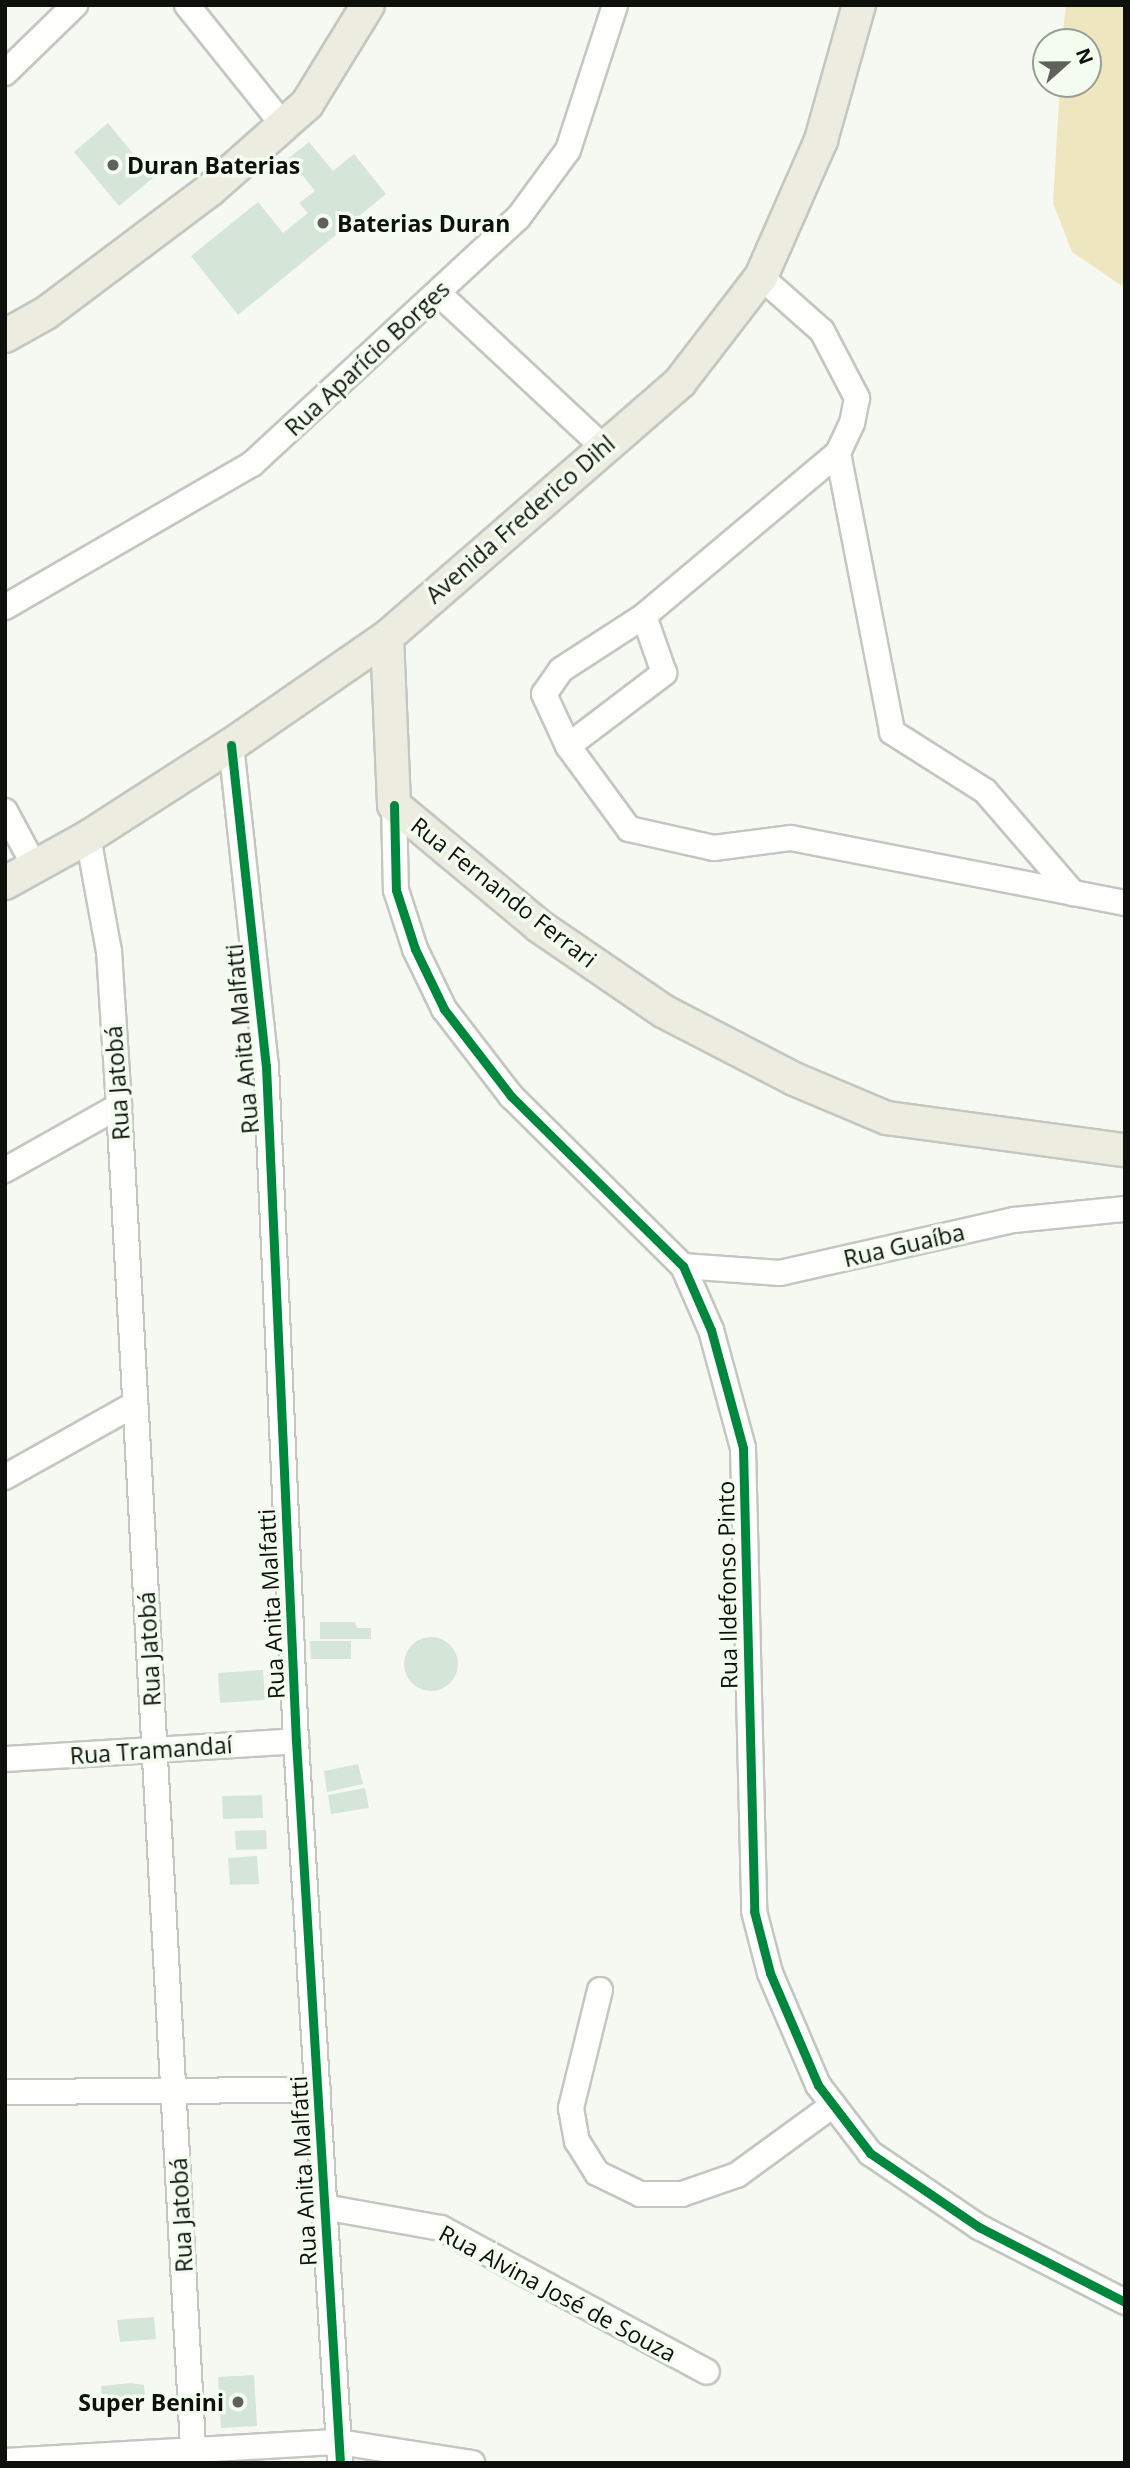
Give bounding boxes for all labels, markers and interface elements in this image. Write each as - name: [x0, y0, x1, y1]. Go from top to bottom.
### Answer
- north arrow: [1032, 28, 1102, 98]
- text: N: [1070, 44, 1100, 68]
- place label: Duran Baterias: [127, 151, 300, 179]
- marker: Duran Baterias: [105, 157, 121, 173]
- place label: Baterias Duran: [337, 209, 510, 237]
- marker: Baterias Duran: [315, 215, 331, 231]
- street label: Rua Aparício Borges: [279, 275, 455, 441]
- street label: Avenida Frederico Dihl: [420, 429, 620, 609]
- street label: Rua Fernando Ferrari: [406, 811, 602, 973]
- street label: Rua Anita Malfatti: [220, 943, 264, 1135]
- street label: Rua Jatobá: [99, 1025, 135, 1141]
- street label: Rua Guaíba: [841, 1218, 967, 1272]
- street label: Rua Ildefonso Pinto: [711, 1481, 743, 1689]
- street label: Rua Anita Malfatti: [252, 1508, 290, 1700]
- street label: Rua Jatobá: [132, 1591, 166, 1707]
- street label: Rua Tramandaí: [69, 1731, 233, 1769]
- street label: Rua Anita Malfatti: [284, 2075, 322, 2267]
- street label: Rua Jatobá: [164, 2157, 198, 2273]
- street label: Rua Alvina José de Souza: [435, 2219, 681, 2367]
- place label: Super Benini: [78, 2388, 224, 2416]
- marker: Super Benini: [230, 2394, 246, 2410]

